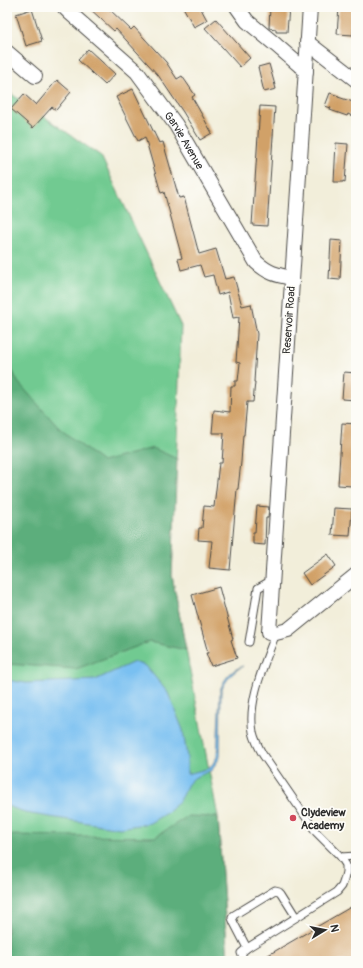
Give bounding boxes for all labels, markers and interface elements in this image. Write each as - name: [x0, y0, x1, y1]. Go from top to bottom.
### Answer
- street label: Garvie Avenue: [162, 109, 207, 172]
- street label: Reservoir Road: [280, 286, 298, 354]
- place label: Clydeview Academy: [301, 806, 346, 832]
- marker: Clydeview Academy: [288, 813, 298, 823]
- north arrow: [305, 910, 345, 950]
- text: N: [327, 924, 342, 934]

